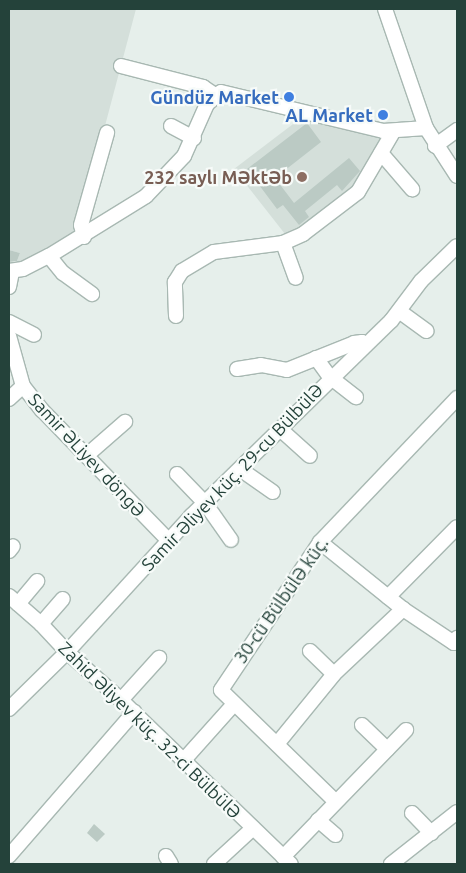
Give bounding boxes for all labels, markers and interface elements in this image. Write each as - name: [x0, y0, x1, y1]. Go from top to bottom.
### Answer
- place label: Gündüz Market: [150, 86, 279, 108]
- marker: Gündüz Market: [283, 91, 295, 103]
- place label: AL Market: [285, 104, 373, 126]
- marker: AL Market: [377, 109, 389, 121]
- place label: 232 saylı Məktəb: [144, 166, 292, 188]
- marker: 232 saylı Məktəb: [296, 171, 308, 183]
- street label: Samir Əliyev küç. 29-cu Bülbülə: [137, 379, 327, 575]
- street label: Samir ƏLiyev döngə: [24, 389, 150, 521]
- street label: 30-cü Bülbülə küç.: [229, 533, 333, 667]
- street label: Zahid Əliyev küç. 32-ci Bülbülə: [54, 637, 246, 823]

